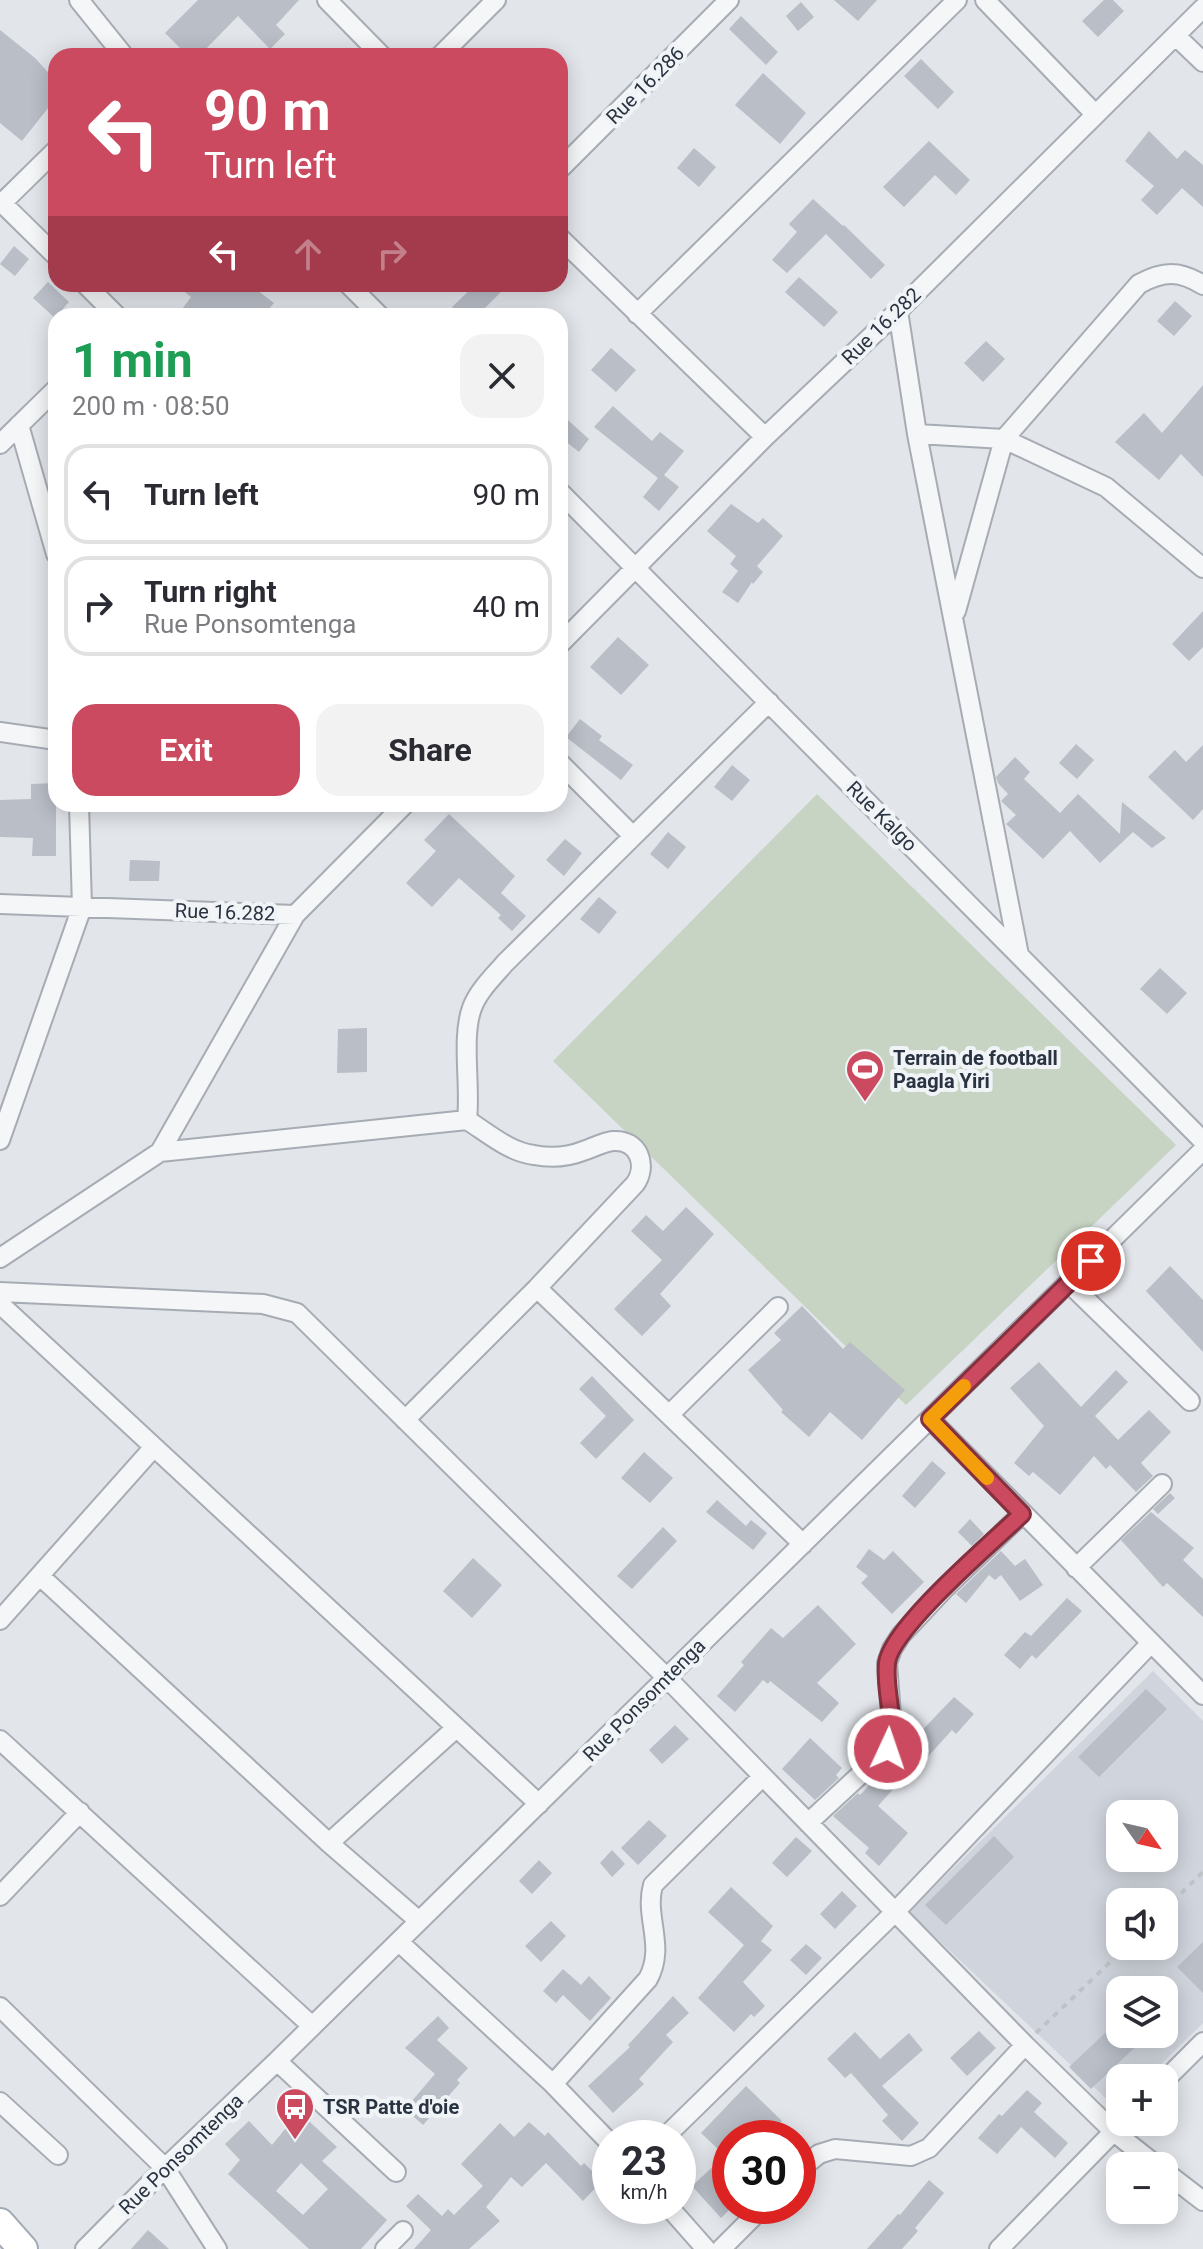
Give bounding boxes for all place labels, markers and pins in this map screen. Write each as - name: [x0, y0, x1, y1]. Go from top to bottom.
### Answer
- place label: Terrain de football Paagla Yiri: [893, 1046, 1058, 1093]
- sports icon: Terrain de football Paagla Yiri: [844, 1048, 886, 1103]
- pin: [1057, 1227, 1125, 1295]
- bus stop icon: TSR Patte d'oie: [274, 2086, 316, 2141]
- place label: TSR Patte d'oie: [323, 2095, 459, 2119]

